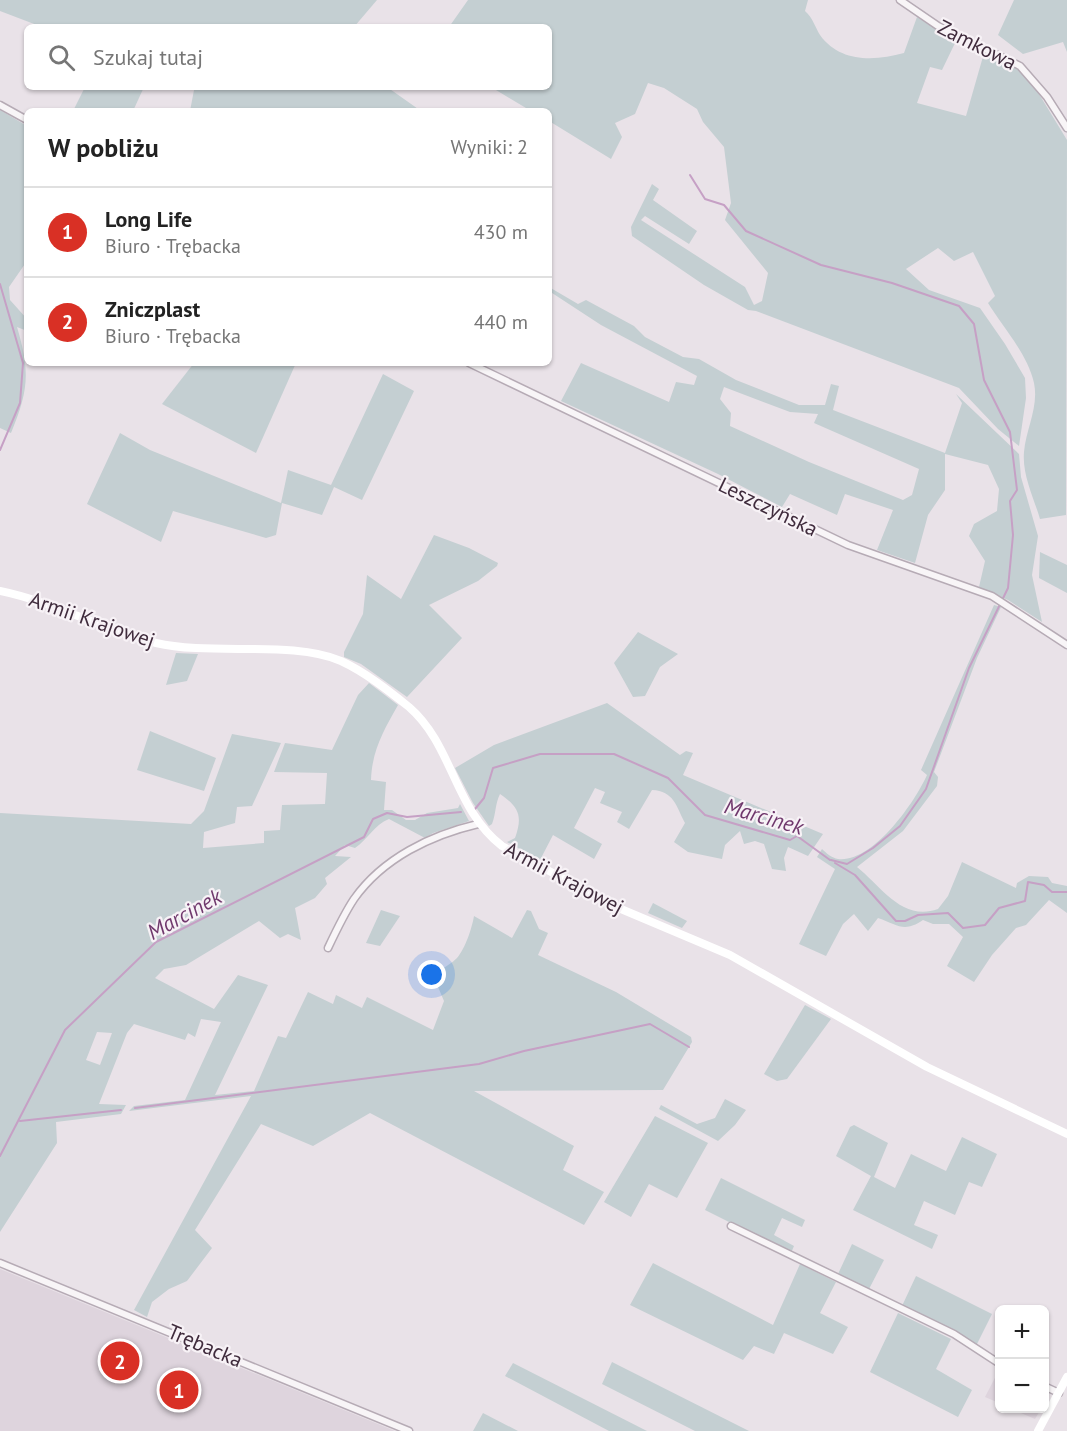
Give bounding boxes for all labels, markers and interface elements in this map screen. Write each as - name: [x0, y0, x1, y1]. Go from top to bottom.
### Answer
- street label: Zamkowa: [933, 13, 1021, 76]
- search box: [24, 24, 552, 90]
- icon: search: [45, 41, 78, 74]
- text: Szukaj tutaj: [93, 43, 203, 71]
- text: W pobliżu: [48, 131, 159, 164]
- text: Wyniki: 2: [451, 134, 528, 160]
- text: Long Life: [105, 205, 192, 233]
- text: 1: [62, 219, 73, 245]
- text: 430 m: [474, 219, 528, 245]
- text: Biuro · Trębacka: [105, 233, 241, 259]
- text: Zniczplast: [105, 295, 200, 323]
- text: 2: [62, 309, 73, 335]
- text: 440 m: [474, 309, 528, 335]
- text: Biuro · Trębacka: [105, 323, 241, 349]
- street label: Leszczyńska: [714, 471, 822, 542]
- street label: Armii Krajowej: [26, 585, 159, 654]
- water label: Marcinek: [721, 791, 808, 841]
- street label: Armii Krajowej: [500, 835, 629, 920]
- water label: Marcinek: [142, 882, 227, 946]
- your location: [417, 960, 446, 989]
- map controls: [995, 1305, 1049, 1413]
- button: +: [995, 1305, 1049, 1359]
- street label: Trębacka: [164, 1318, 247, 1373]
- pin: 2: [100, 1338, 140, 1384]
- button: −: [995, 1359, 1049, 1413]
- pin: 1: [160, 1368, 198, 1412]

